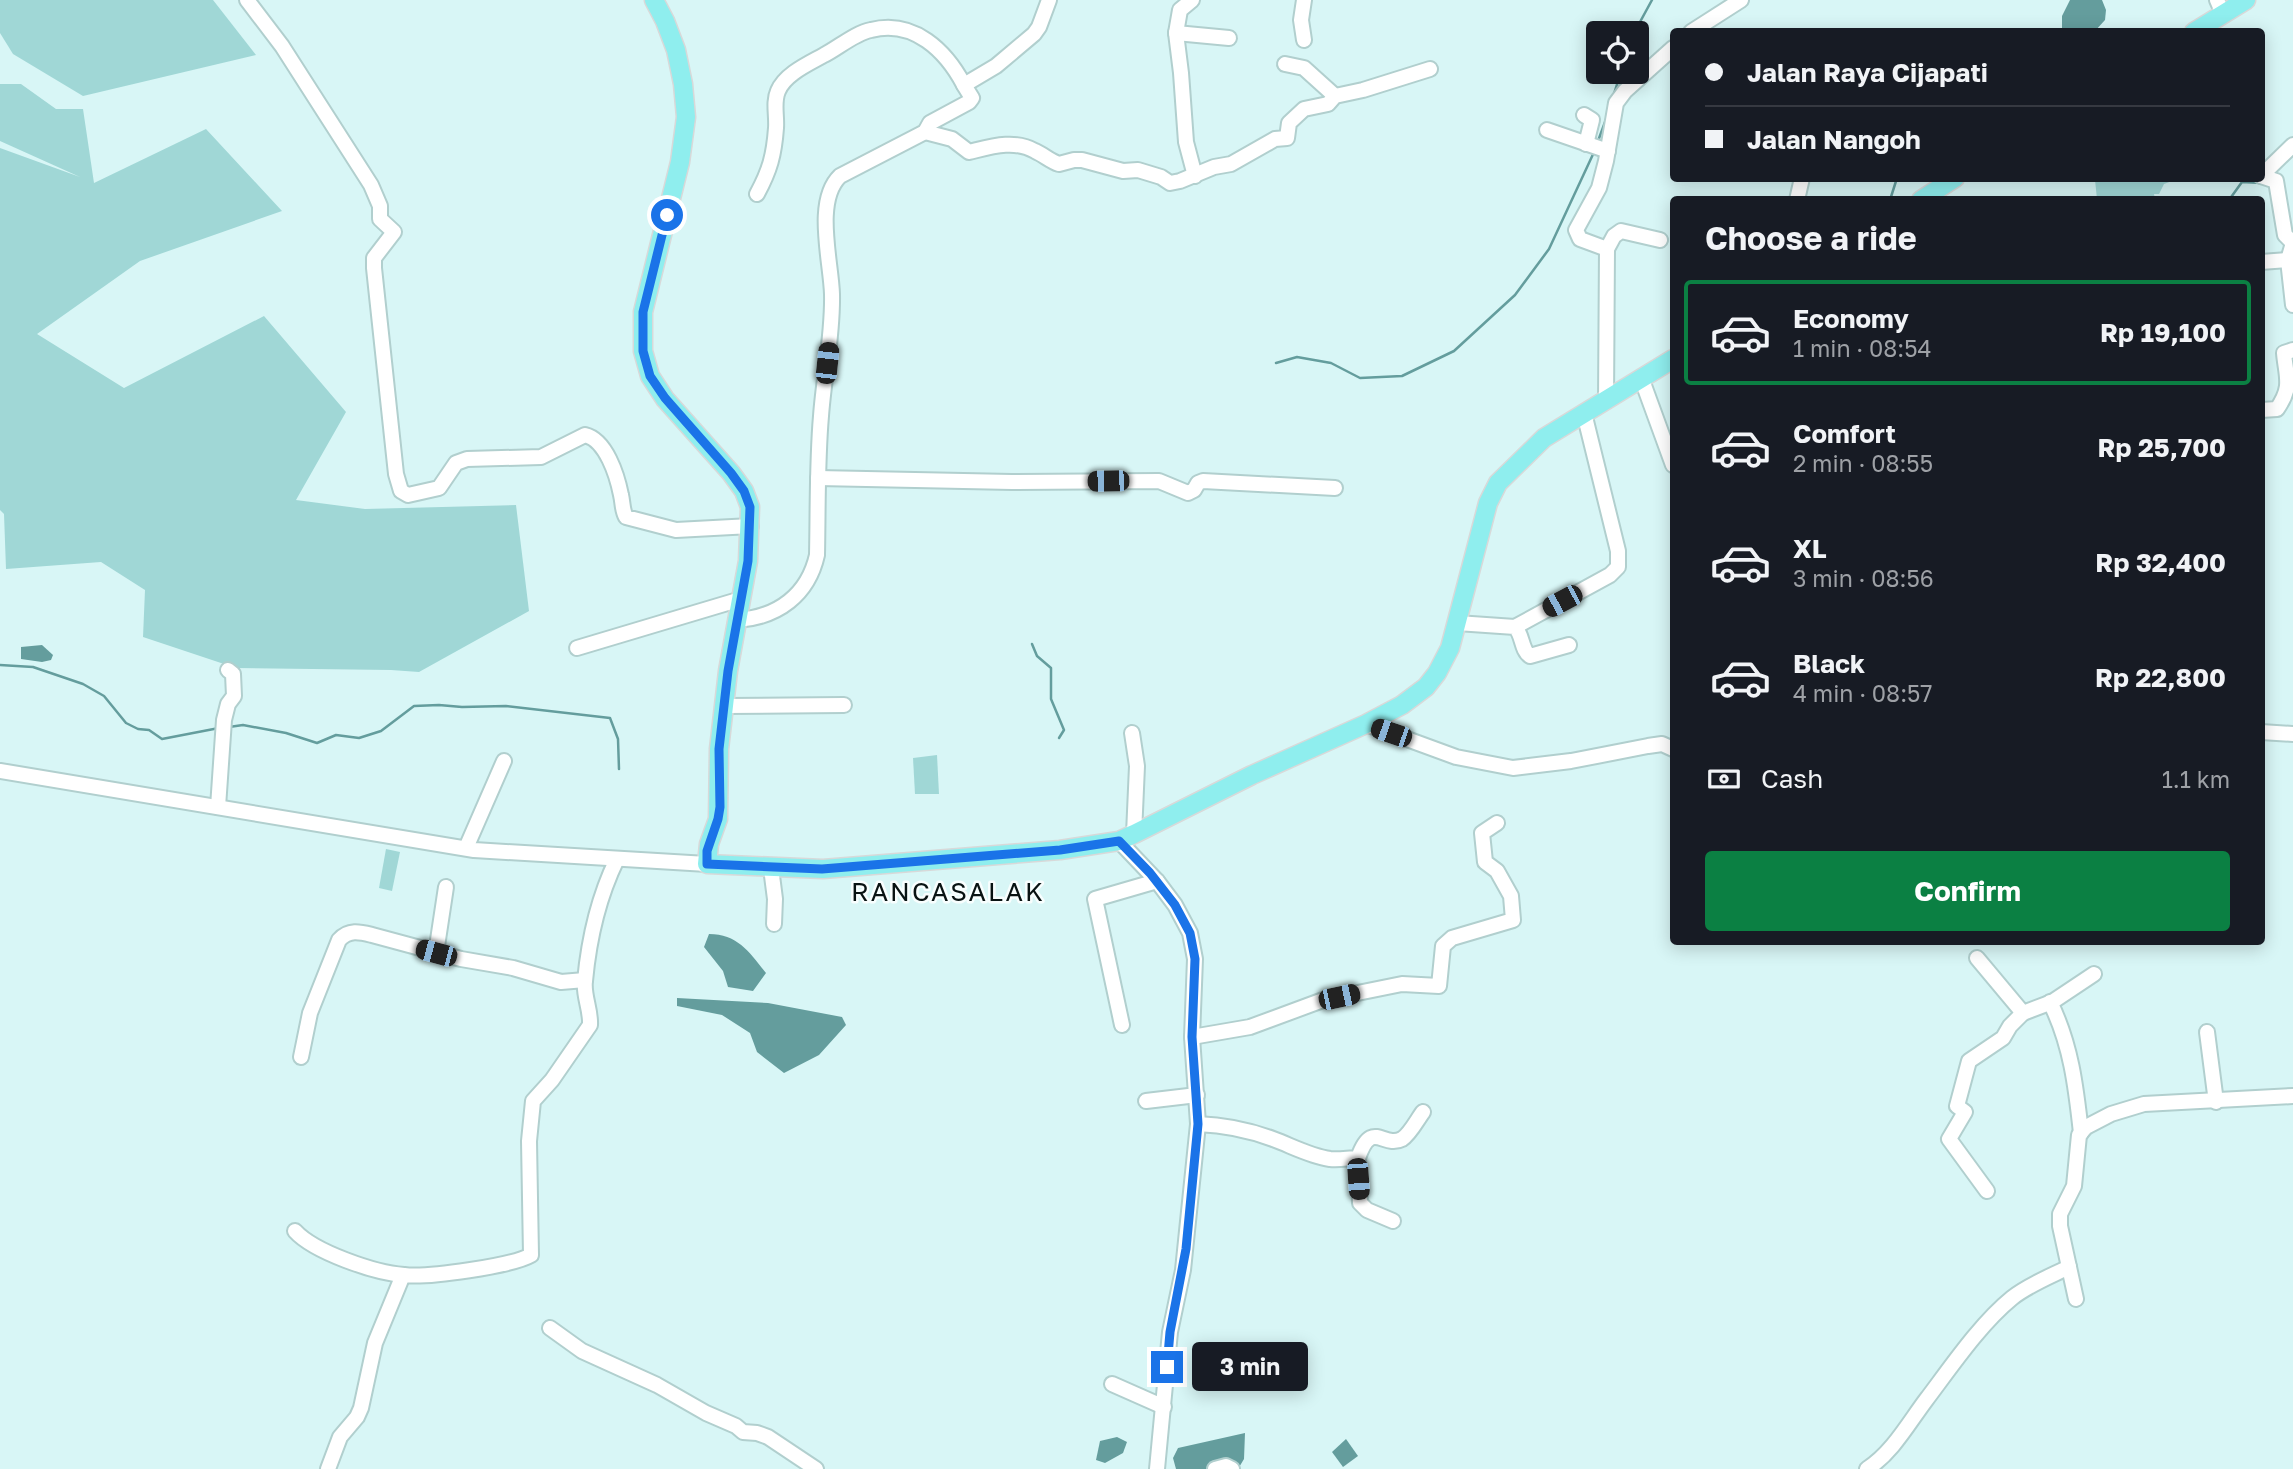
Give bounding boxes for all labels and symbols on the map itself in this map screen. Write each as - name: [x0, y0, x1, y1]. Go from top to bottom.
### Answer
- route start: [651, 199, 683, 231]
- car: [815, 341, 840, 385]
- car: [1087, 470, 1130, 492]
- car: [1539, 582, 1586, 620]
- car: [1368, 716, 1415, 750]
- district label: RANCASALAK: [851, 876, 1045, 907]
- car: [413, 937, 460, 969]
- car: [1317, 982, 1362, 1012]
- car: [1347, 1157, 1370, 1201]
- callout: 3 min: [1192, 1342, 1307, 1392]
- route end: [1151, 1351, 1183, 1383]

